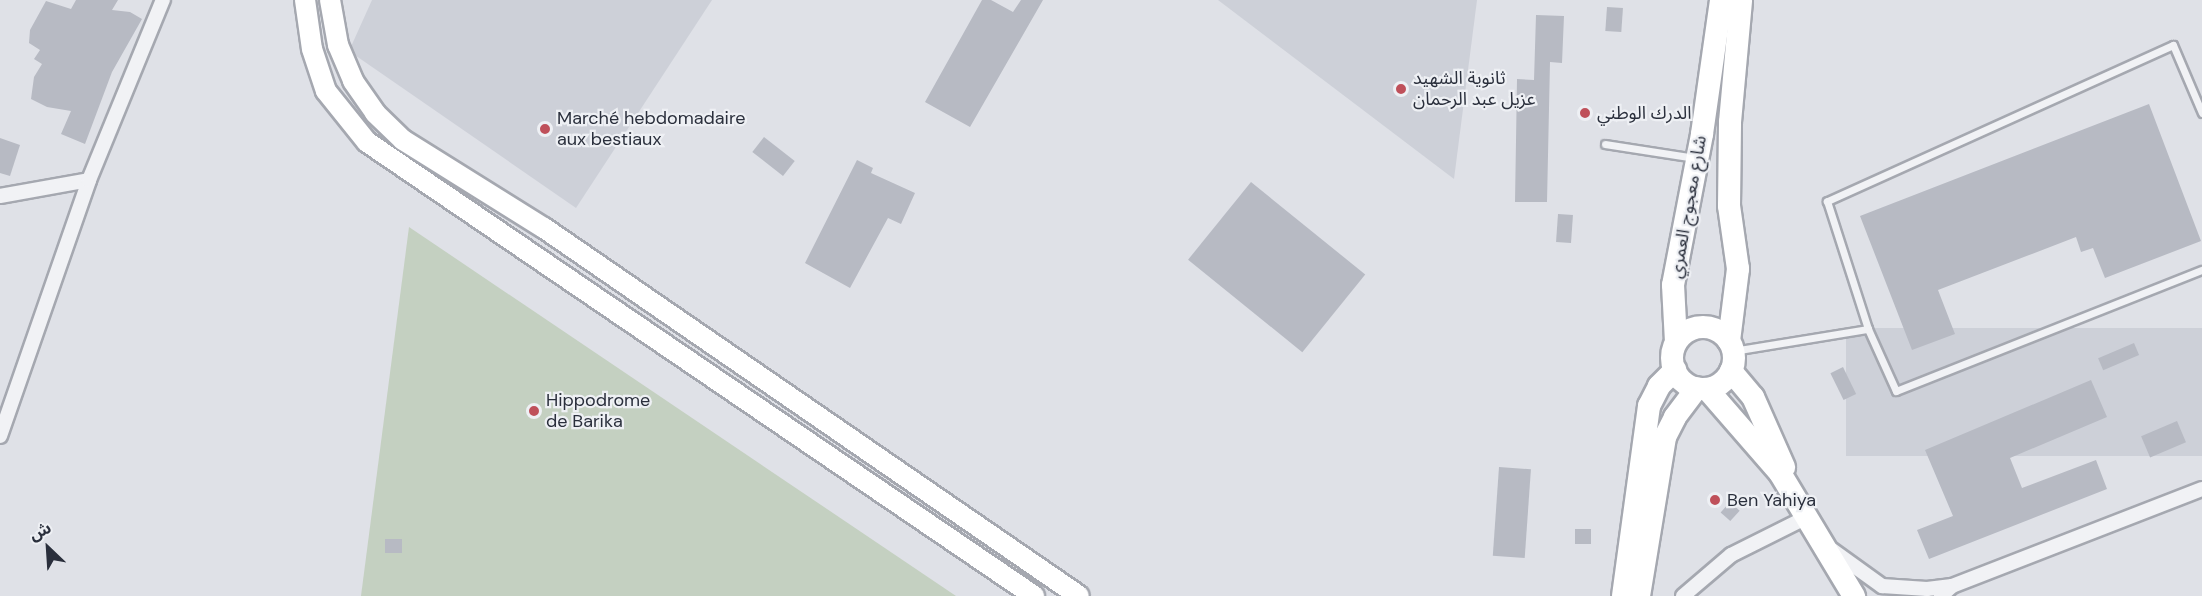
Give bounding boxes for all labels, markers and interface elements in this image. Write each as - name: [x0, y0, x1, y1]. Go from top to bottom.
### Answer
- place label: ثانوية الشهيد عزيل عبد الرحمان: [1413, 68, 1535, 110]
- marker: ثانوية الشهيد عزيل عبد الرحمان: [1394, 82, 1408, 96]
- place label: الدرك الوطني: [1597, 102, 1691, 124]
- marker: الدرك الوطني: [1578, 106, 1592, 120]
- place label: Marché hebdomadaire aux bestiaux: [557, 108, 745, 150]
- marker: Marché hebdomadaire aux bestiaux: [538, 122, 552, 136]
- street label: شارع معجوج العمري: [1665, 134, 1711, 280]
- place label: Hippodrome de Barika: [546, 390, 650, 432]
- marker: Hippodrome de Barika: [527, 404, 541, 418]
- place label: Ben Yahiya: [1727, 489, 1816, 511]
- marker: Ben Yahiya: [1708, 493, 1722, 507]
- text: ش: [26, 517, 55, 545]
- north arrow: [18, 518, 78, 578]

